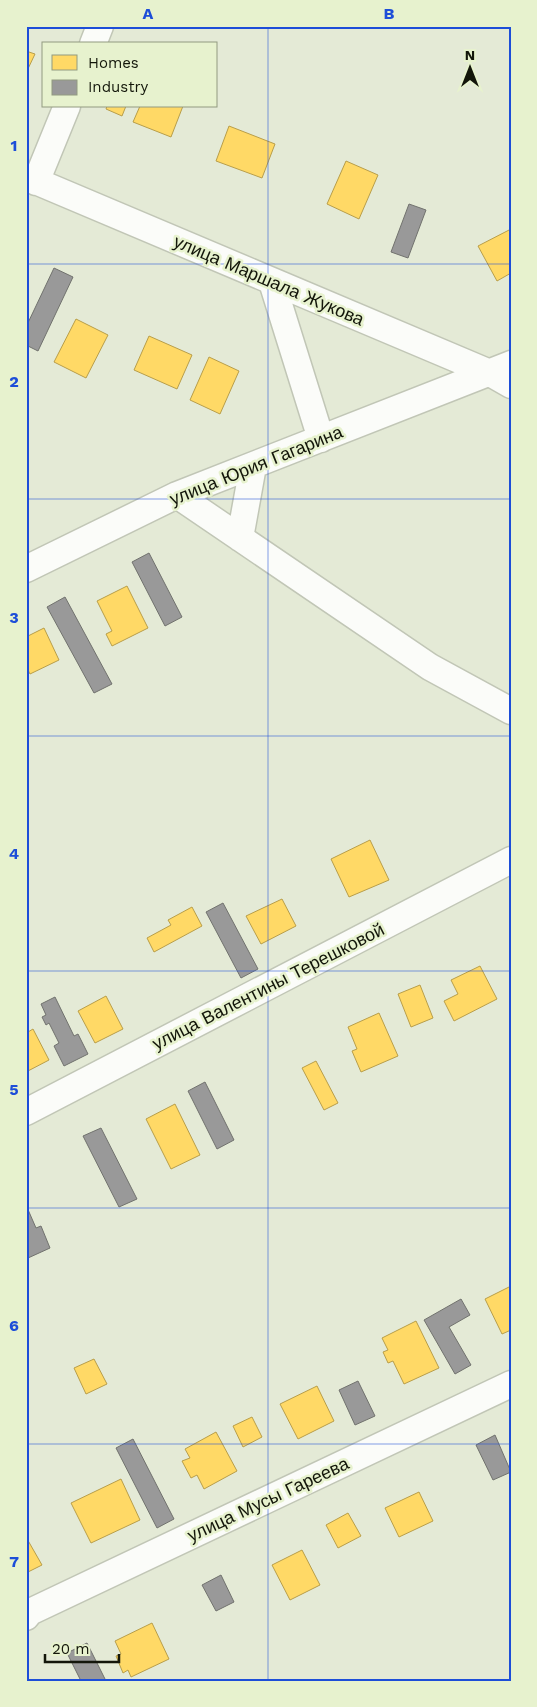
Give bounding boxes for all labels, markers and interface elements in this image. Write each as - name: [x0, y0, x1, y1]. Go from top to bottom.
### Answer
- text: A: [143, 4, 154, 23]
- text: B: [384, 4, 395, 23]
- legend: [42, 42, 218, 108]
- north arrow: [444, 42, 494, 92]
- text: N: [465, 47, 475, 63]
- text: Homes: [88, 54, 139, 72]
- text: Industry: [88, 78, 149, 96]
- text: 1: [11, 136, 17, 155]
- street label: улица Маршала Жукова: [171, 230, 368, 330]
- text: 2: [9, 372, 19, 391]
- street label: улица Юрия Гагарина: [166, 420, 346, 509]
- text: 3: [9, 608, 19, 627]
- text: 4: [9, 844, 19, 863]
- street label: улица Валентины Терешковой: [149, 918, 387, 1054]
- text: 5: [9, 1080, 19, 1099]
- text: 6: [9, 1316, 19, 1335]
- street label: улица Мусы Гареева: [184, 1452, 353, 1546]
- text: 7: [9, 1552, 19, 1571]
- scale bar: [45, 1632, 119, 1664]
- text: 20 m: [52, 1640, 90, 1658]

